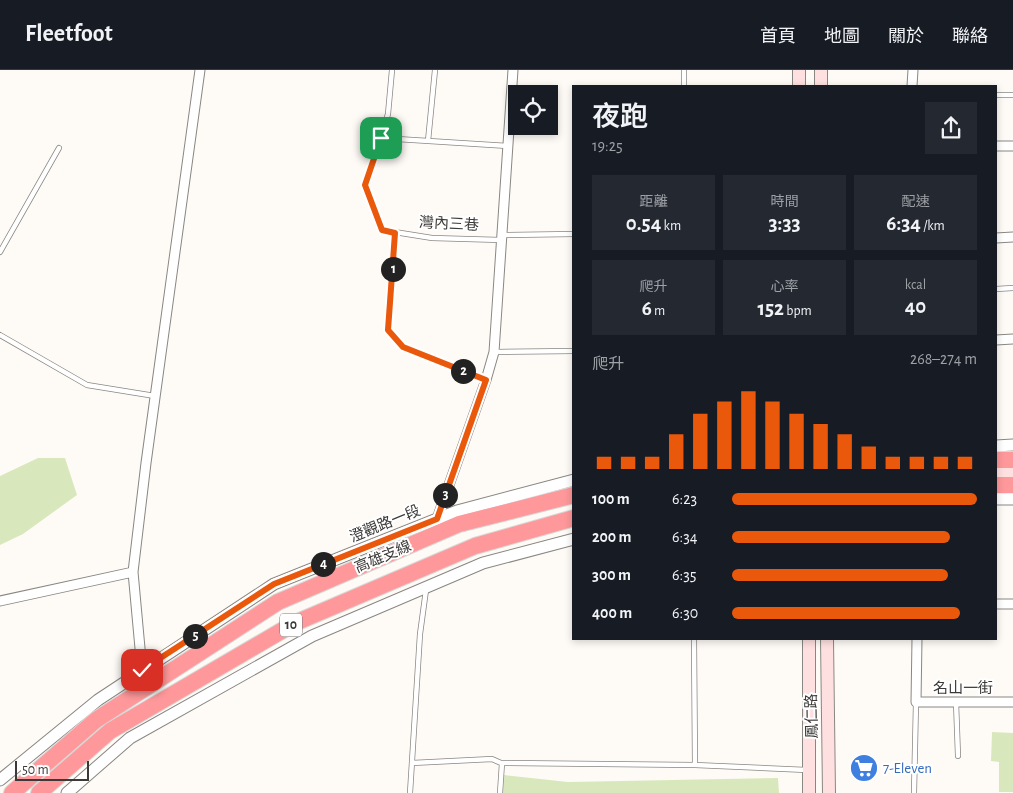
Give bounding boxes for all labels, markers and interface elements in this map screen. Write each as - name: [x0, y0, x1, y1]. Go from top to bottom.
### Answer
- text: Fleetfoot: [25, 22, 113, 46]
- text: 首頁: [760, 28, 796, 46]
- text: 地圖: [824, 28, 860, 46]
- text: 關於: [888, 28, 924, 46]
- text: 聯絡: [952, 28, 988, 46]
- map controls: [508, 85, 558, 135]
- button: locate: [508, 85, 558, 135]
- button: share: [925, 102, 977, 154]
- text: 夜跑: [592, 104, 648, 132]
- pin: [360, 117, 402, 159]
- icon: arrive: [367, 124, 395, 152]
- text: 19:25: [592, 138, 623, 154]
- text: 距離: [640, 195, 668, 209]
- text: 時間: [771, 195, 799, 209]
- text: 配速: [902, 195, 930, 209]
- text: 0.54: [626, 213, 661, 234]
- text: 3:33: [769, 213, 800, 234]
- text: 6:34: [886, 213, 921, 234]
- street label: 灣內三巷: [419, 214, 479, 233]
- text: km: [661, 219, 681, 233]
- text: /km: [921, 219, 945, 233]
- pin: 1: [380, 256, 406, 282]
- text: 1: [391, 262, 396, 276]
- text: kcal: [905, 278, 926, 292]
- text: 爬升: [640, 280, 668, 294]
- text: 心率: [771, 280, 799, 294]
- text: 40: [905, 296, 926, 317]
- text: 6: [642, 298, 652, 319]
- text: 152: [757, 298, 784, 319]
- text: m: [652, 304, 665, 318]
- text: bpm: [784, 304, 812, 318]
- text: 268–274 m: [910, 351, 977, 367]
- text: 爬升: [592, 356, 624, 372]
- pin: 2: [450, 358, 476, 384]
- text: 2: [460, 364, 467, 378]
- pin: 3: [432, 482, 458, 508]
- text: 3: [442, 488, 449, 502]
- text: 100 m: [592, 491, 630, 507]
- text: 6:23: [672, 491, 697, 507]
- street label: 澄觀路一段: [347, 502, 423, 545]
- text: 200 m: [592, 529, 632, 545]
- text: 6:34: [672, 529, 697, 545]
- street label: 高雄支線: [352, 537, 414, 576]
- pin: 4: [310, 552, 336, 576]
- text: 4: [320, 557, 327, 571]
- text: 300 m: [592, 567, 631, 583]
- text: 6:35: [672, 567, 696, 583]
- text: 400 m: [592, 605, 632, 621]
- text: 6:30: [672, 605, 698, 621]
- road number: 10: [280, 614, 302, 636]
- pin: 5: [182, 624, 208, 648]
- text: 5: [192, 629, 199, 643]
- pin: [121, 649, 163, 691]
- icon: check: [128, 656, 156, 684]
- street label: 名山一街: [933, 680, 993, 696]
- street label: 鳳仁路: [803, 693, 820, 739]
- supermarket icon: 7-Eleven: [849, 753, 879, 783]
- scale bar: [15, 758, 89, 781]
- place label: 7-Eleven: [883, 761, 932, 776]
- text: 50 m: [22, 763, 49, 777]

